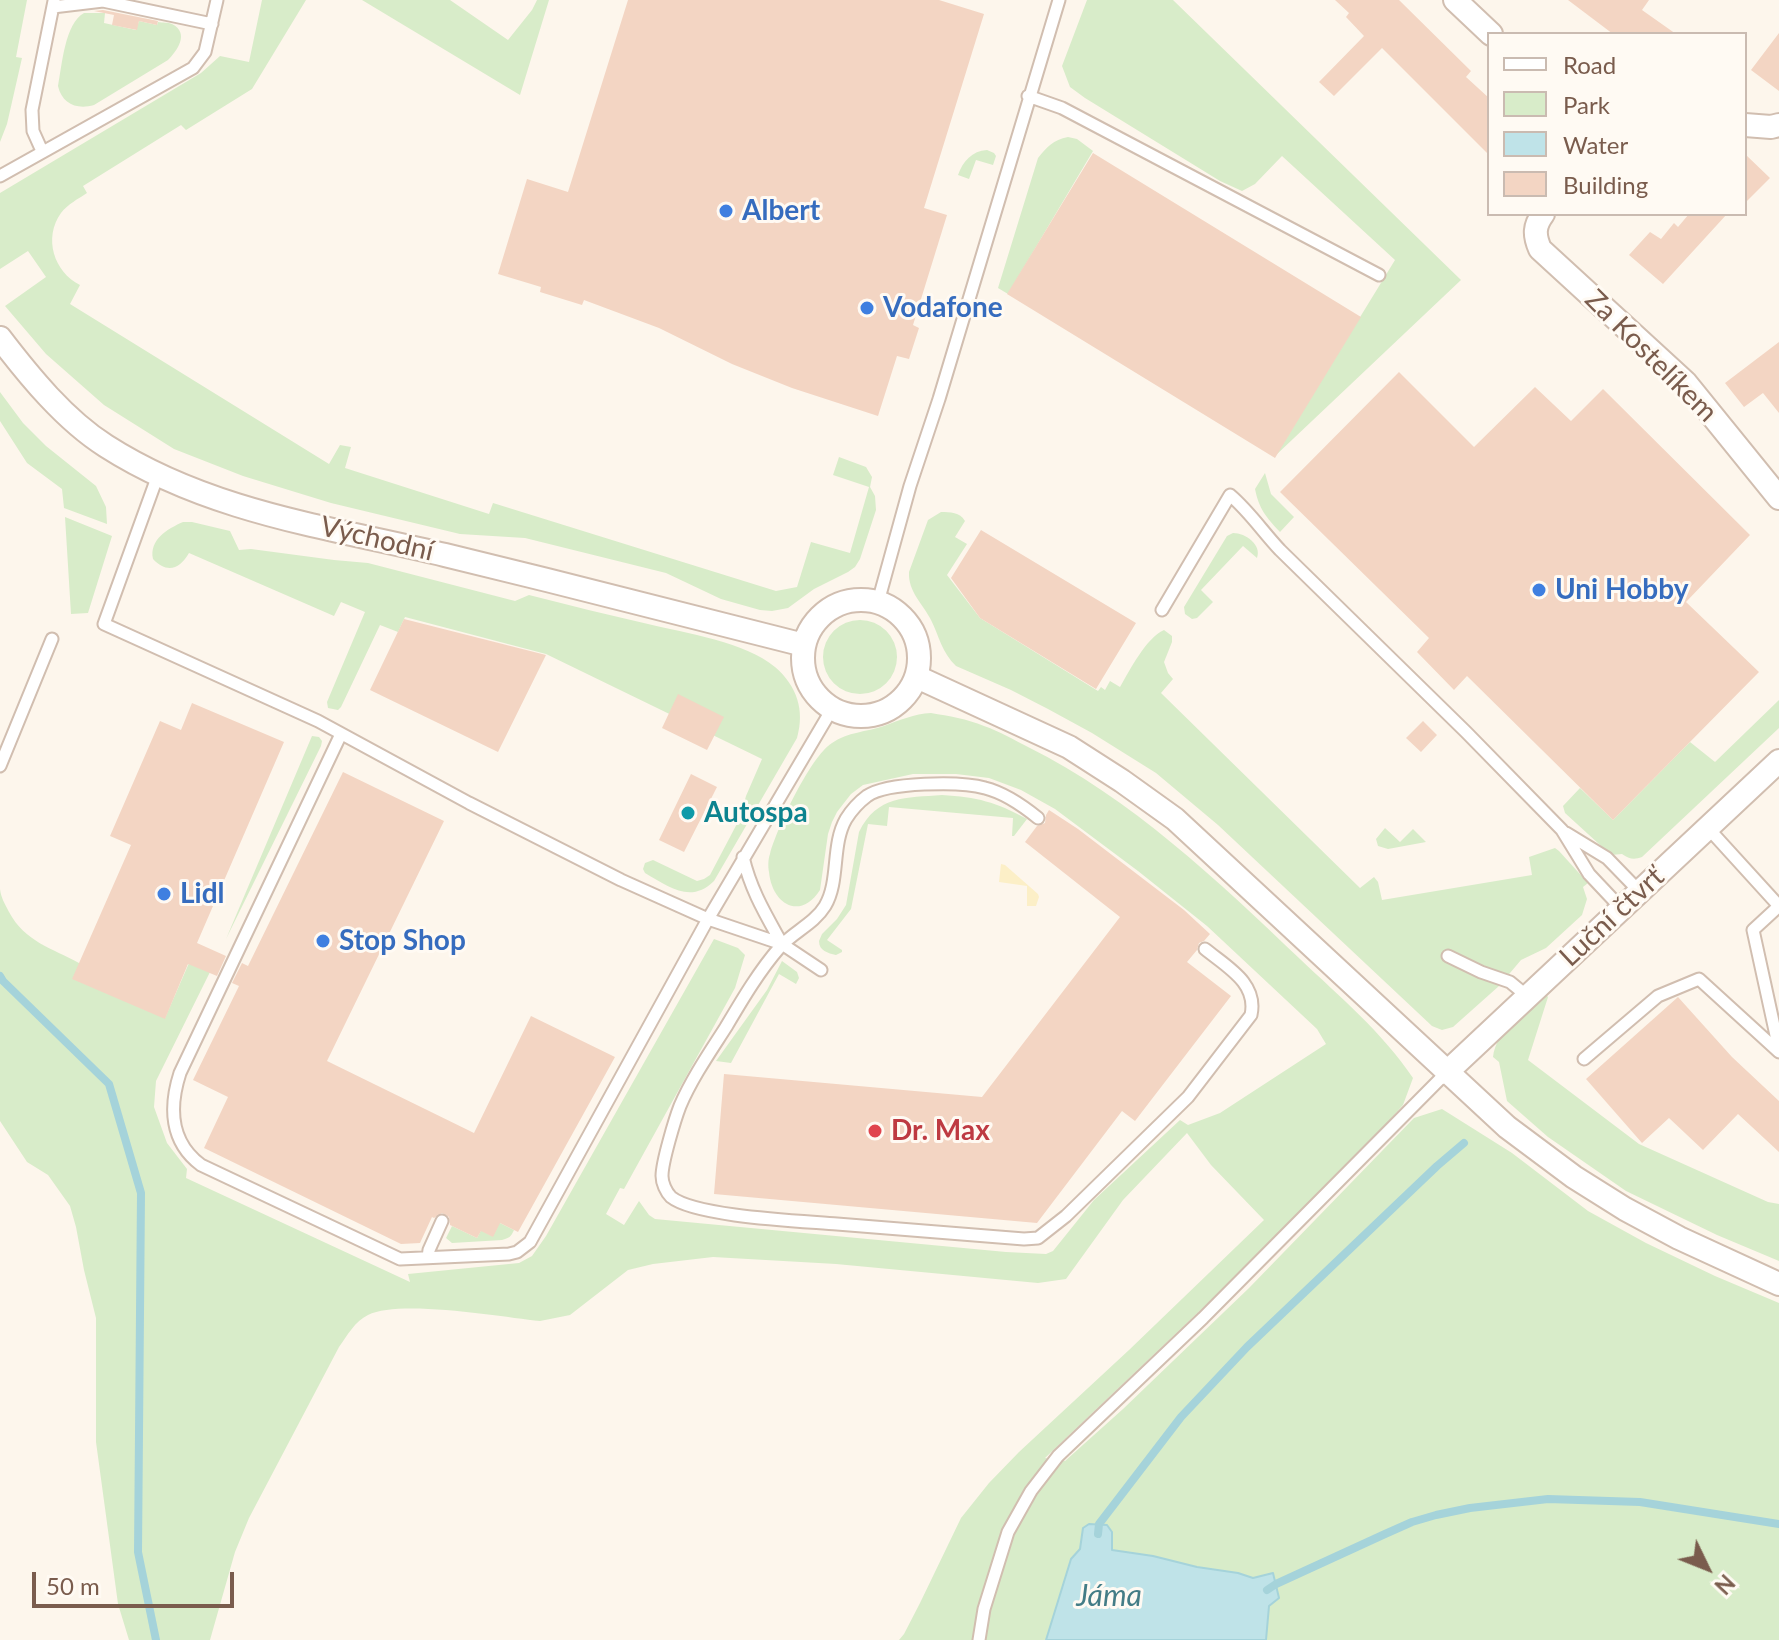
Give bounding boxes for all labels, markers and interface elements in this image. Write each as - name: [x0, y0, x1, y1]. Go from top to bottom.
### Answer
- legend: [1487, 32, 1747, 216]
- text: Road: [1563, 50, 1616, 79]
- text: Park: [1563, 90, 1610, 119]
- text: Water: [1563, 130, 1628, 159]
- text: Building: [1563, 170, 1648, 199]
- place label: Albert: [742, 194, 820, 228]
- marker: Albert: [717, 202, 735, 220]
- street label: Za Kostelíkem: [1578, 283, 1724, 429]
- place label: Vodafone: [883, 291, 1003, 325]
- marker: Vodafone: [858, 299, 876, 317]
- street label: Východní: [317, 510, 437, 568]
- place label: Uni Hobby: [1555, 573, 1688, 607]
- marker: Uni Hobby: [1530, 581, 1548, 599]
- place label: Autospa: [704, 796, 808, 830]
- marker: Autospa: [679, 804, 697, 822]
- street label: Luční čtvrť: [1553, 860, 1671, 974]
- place label: Lidl: [180, 877, 225, 911]
- marker: Lidl: [155, 885, 173, 903]
- place label: Stop Shop: [339, 924, 466, 958]
- marker: Stop Shop: [314, 932, 332, 950]
- place label: Dr. Max: [891, 1114, 990, 1148]
- marker: Dr. Max: [866, 1122, 884, 1140]
- north arrow: [1667, 1528, 1747, 1608]
- scale bar: [36, 1556, 238, 1606]
- text: N: [1709, 1569, 1741, 1600]
- text: 50 m: [46, 1571, 100, 1600]
- water label: Jáma: [1076, 1578, 1142, 1614]

